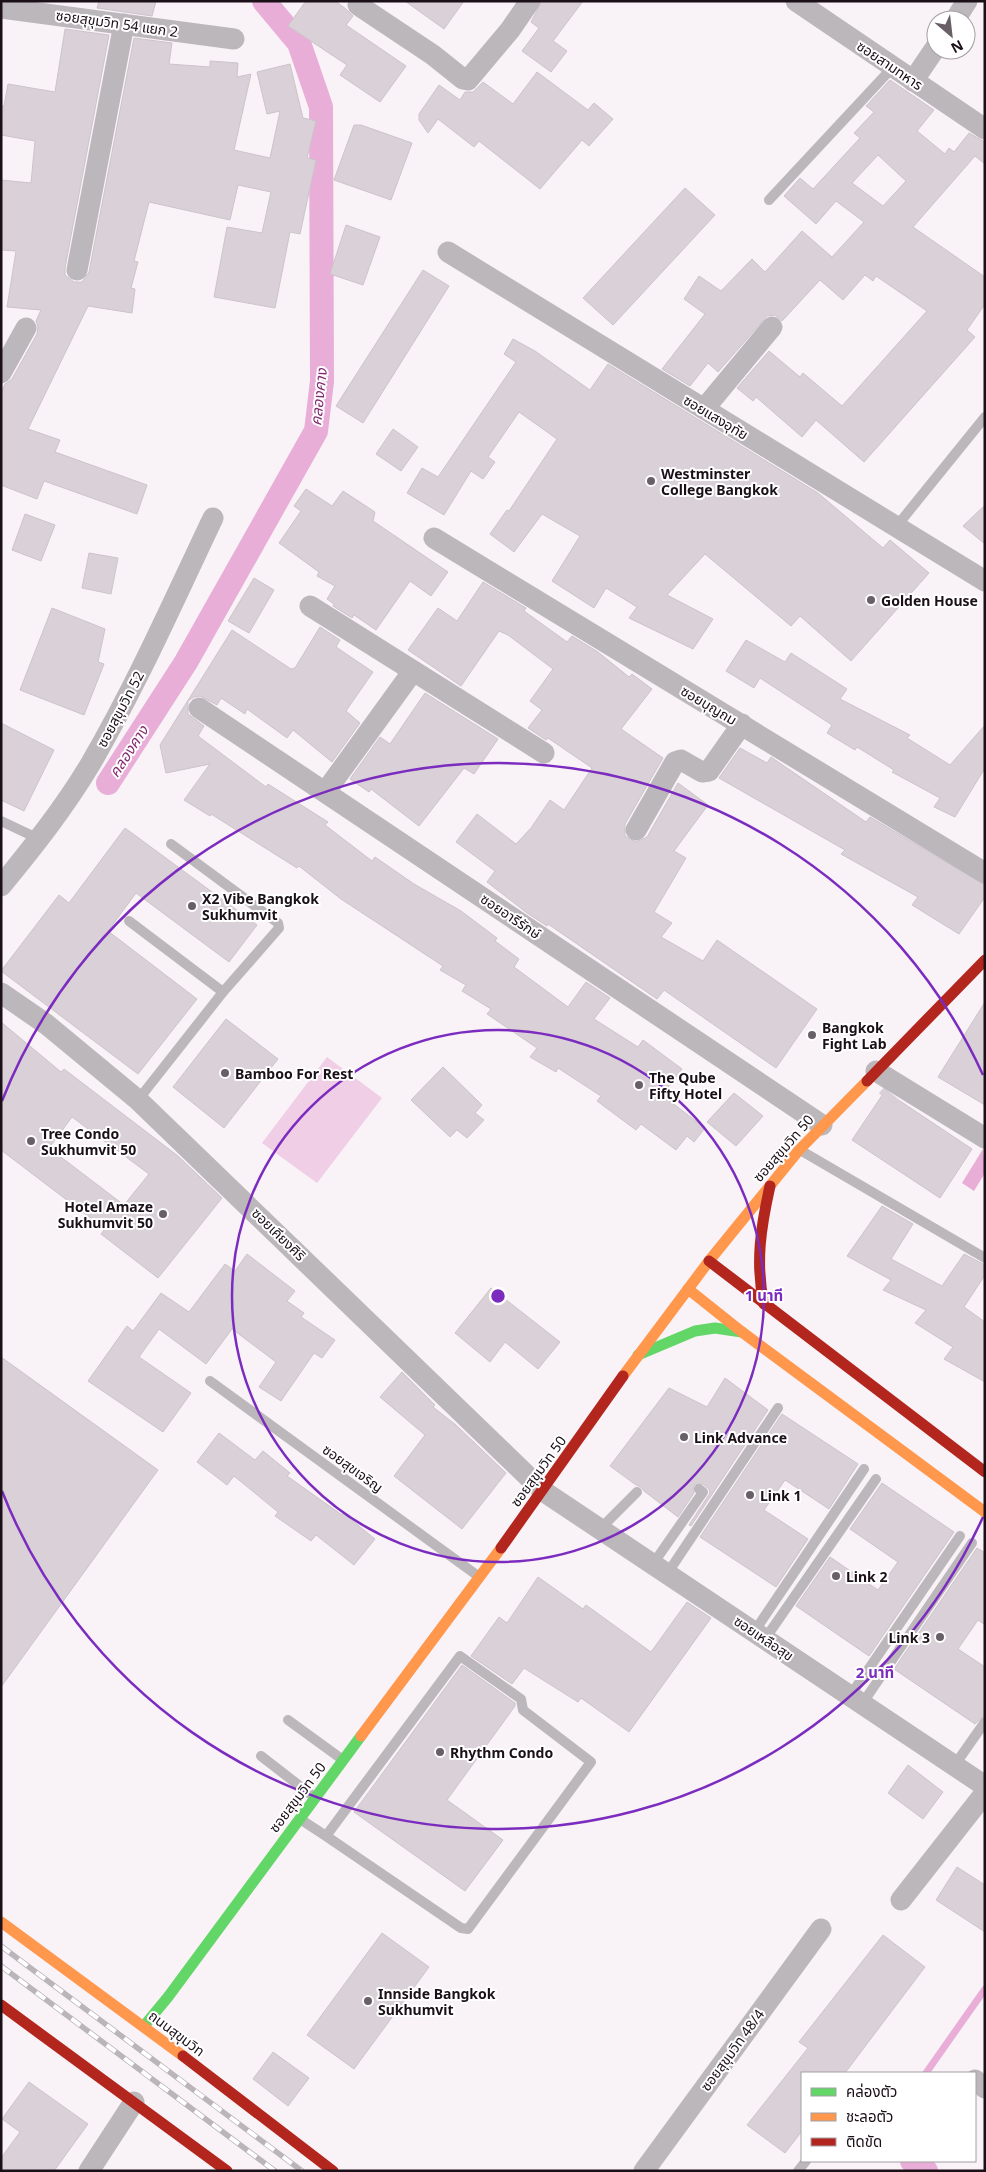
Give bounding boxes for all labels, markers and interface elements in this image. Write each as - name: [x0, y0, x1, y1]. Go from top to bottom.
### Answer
- street label: ซอยสุขุมวิท 54 แยก 2: [55, 5, 179, 41]
- north arrow: [926, 10, 976, 60]
- street label: ซอยสามทหาร: [853, 36, 927, 94]
- text: N: [948, 36, 967, 58]
- water label: คลองคาง: [305, 366, 331, 427]
- street label: ซอยแสงอุทัย: [680, 390, 752, 444]
- place label: Westminster College Bangkok: [661, 464, 778, 499]
- marker: Westminster College Bangkok: [645, 475, 657, 487]
- place label: Golden House: [881, 591, 978, 610]
- marker: Golden House: [865, 594, 877, 606]
- street label: ซอยสุขุมวิท 52: [92, 668, 148, 750]
- street label: ซอยบุญถม: [677, 681, 741, 729]
- water label: คลองคาง: [104, 721, 153, 781]
- place label: X2 Vibe Bangkok Sukhumvit: [202, 889, 319, 924]
- street label: ซอยอารีรักษ์: [477, 889, 545, 943]
- marker: X2 Vibe Bangkok Sukhumvit: [186, 900, 198, 912]
- place label: Bangkok Fight Lab: [822, 1018, 887, 1053]
- marker: Bangkok Fight Lab: [806, 1029, 818, 1041]
- place label: Bamboo For Rest: [235, 1064, 353, 1083]
- marker: Bamboo For Rest: [219, 1067, 231, 1079]
- place label: The Qube Fifty Hotel: [649, 1068, 722, 1103]
- marker: The Qube Fifty Hotel: [633, 1079, 645, 1091]
- street label: ซอยสุขุมวิท 50: [748, 1110, 818, 1186]
- place label: Tree Condo Sukhumvit 50: [41, 1124, 136, 1159]
- marker: Tree Condo Sukhumvit 50: [25, 1135, 37, 1147]
- place label: Hotel Amaze Sukhumvit 50: [58, 1197, 153, 1232]
- street label: ซอยเคียงศิริ: [248, 1203, 310, 1265]
- marker: Hotel Amaze Sukhumvit 50: [157, 1208, 169, 1220]
- text: 1 นาที: [745, 1285, 783, 1305]
- centre of rings: [489, 1287, 507, 1305]
- place label: Link Advance: [694, 1428, 787, 1447]
- marker: Link Advance: [678, 1431, 690, 1443]
- street label: ซอยสุขุมวิท 50: [506, 1432, 570, 1510]
- street label: ซอยสุขเจริญ: [319, 1440, 387, 1496]
- place label: Link 1: [760, 1486, 801, 1505]
- marker: Link 1: [744, 1489, 756, 1501]
- place label: Link 2: [846, 1567, 887, 1586]
- marker: Link 2: [830, 1570, 842, 1582]
- street label: ซอยเหลือสุข: [730, 1611, 798, 1665]
- place label: Link 3: [889, 1628, 930, 1647]
- marker: Link 3: [934, 1631, 946, 1643]
- text: 2 นาที: [856, 1662, 894, 1682]
- place label: Rhythm Condo: [450, 1743, 553, 1762]
- marker: Rhythm Condo: [434, 1746, 446, 1758]
- street label: ซอยสุขุมวิท 50: [264, 1758, 330, 1836]
- place label: Innside Bangkok Sukhumvit: [378, 1984, 496, 2019]
- marker: Innside Bangkok Sukhumvit: [362, 1995, 374, 2007]
- street label: ซอยสุขุมวิท 48/4: [696, 2005, 768, 2095]
- street label: ถนนสุขุมวิท: [145, 2006, 209, 2060]
- legend: [801, 2072, 976, 2162]
- text: คล่องตัว: [846, 2081, 897, 2101]
- text: ชะลอตัว: [846, 2106, 893, 2126]
- text: ติดขัด: [846, 2131, 882, 2151]

